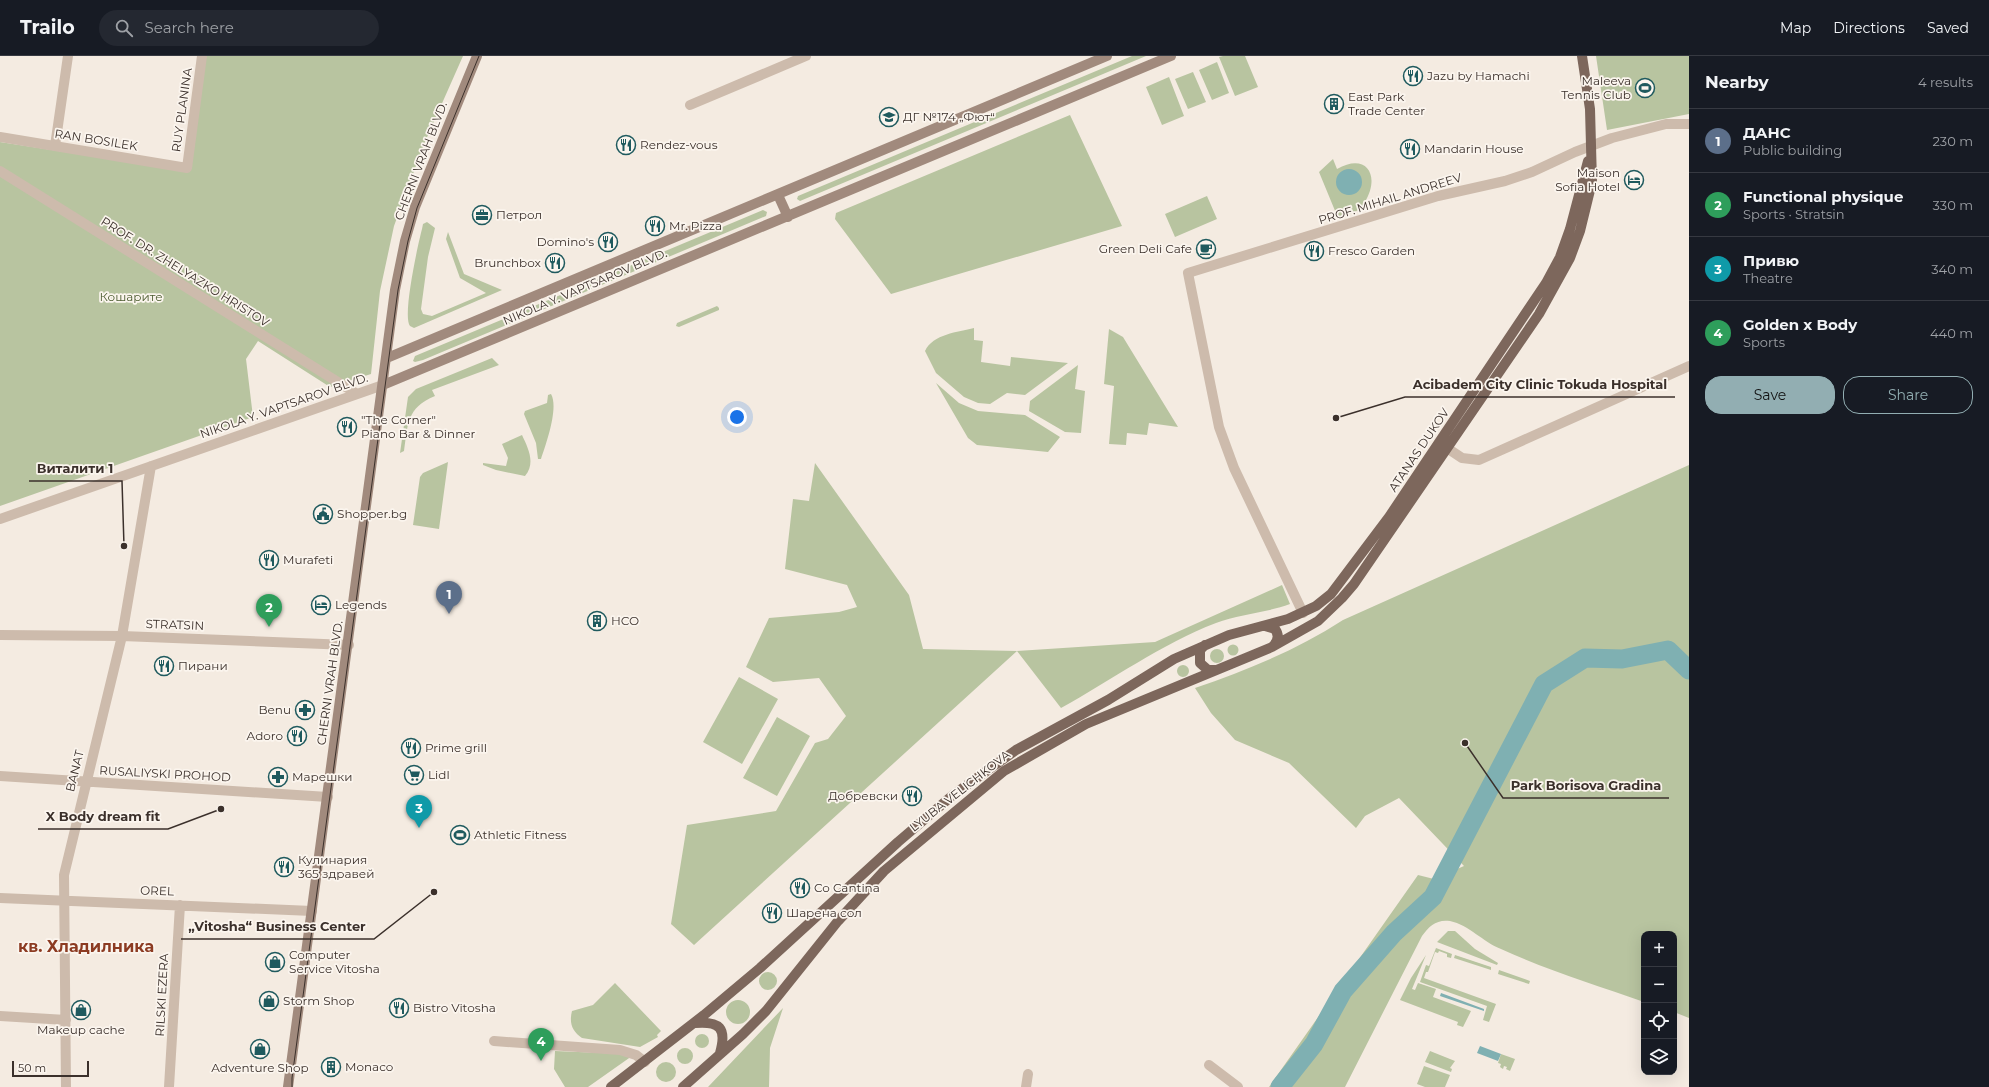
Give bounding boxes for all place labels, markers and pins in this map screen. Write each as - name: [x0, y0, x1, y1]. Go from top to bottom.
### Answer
- restaurant icon: Jazu by Hamachi: [1402, 65, 1424, 87]
- place label: Jazu by Hamachi: [1426, 68, 1530, 83]
- place label: Maleeva Tennis Club: [1561, 73, 1631, 102]
- sports icon: Maleeva Tennis Club: [1634, 77, 1656, 99]
- place label: East Park Trade Center: [1348, 89, 1425, 118]
- building icon: East Park Trade Center: [1323, 93, 1345, 115]
- school or university icon: ДГ №174 „Фют“: [878, 106, 900, 128]
- place label: ДГ №174 „Фют“: [903, 109, 995, 124]
- restaurant icon: Rendez-vous: [615, 134, 637, 156]
- place label: Rendez-vous: [640, 137, 718, 152]
- restaurant icon: Mandarin House: [1399, 138, 1421, 160]
- place label: Mandarin House: [1424, 141, 1524, 156]
- place label: Maison Sofia Hotel: [1555, 165, 1620, 194]
- hotel icon: Maison Sofia Hotel: [1623, 169, 1645, 191]
- office icon: Петрол: [471, 204, 493, 226]
- place label: Петрол: [496, 207, 542, 222]
- restaurant icon: Mr. Pizza: [644, 215, 666, 237]
- place label: Mr. Pizza: [669, 218, 722, 233]
- restaurant icon: Domino's: [597, 231, 619, 253]
- place label: Domino's: [537, 234, 594, 249]
- cafe icon: Green Deli Cafe: [1195, 238, 1217, 260]
- restaurant icon: Fresco Garden: [1303, 240, 1325, 262]
- place label: Green Deli Cafe: [1099, 241, 1192, 256]
- place label: Fresco Garden: [1328, 243, 1415, 258]
- restaurant icon: Brunchbox: [544, 252, 566, 274]
- place label: Brunchbox: [474, 255, 542, 270]
- callout: Acibadem City Clinic Tokuda Hospital: [1405, 372, 1675, 397]
- place label: "The Corner" Piano Bar & Dinner: [361, 412, 476, 441]
- restaurant icon: "The Corner" Piano Bar & Dinner: [336, 416, 358, 438]
- callout: Виталити 1: [29, 456, 122, 481]
- public building icon: Shopper.bg: [312, 503, 334, 525]
- place label: Shopper.bg: [337, 506, 407, 521]
- restaurant icon: Murafeti: [258, 549, 280, 571]
- place label: Murafeti: [283, 552, 333, 567]
- pin: 1: [436, 581, 462, 614]
- pin: 2: [256, 594, 282, 627]
- hotel icon: Legends: [310, 594, 332, 616]
- place label: Legends: [335, 597, 387, 612]
- building icon: НСО: [586, 610, 608, 632]
- place label: НСО: [611, 613, 639, 628]
- restaurant icon: Пирани: [153, 655, 175, 677]
- place label: Пирани: [178, 658, 228, 673]
- pharmacy icon: Benu: [294, 699, 316, 721]
- place label: Benu: [259, 702, 291, 717]
- restaurant icon: Adoro: [286, 725, 308, 747]
- place label: Adoro: [247, 728, 283, 743]
- restaurant icon: Prime grill: [400, 737, 422, 759]
- place label: Prime grill: [425, 740, 487, 755]
- supermarket icon: Lidl: [403, 764, 425, 786]
- pharmacy icon: Марешки: [267, 766, 289, 788]
- place label: Lidl: [428, 767, 450, 782]
- place label: Марешки: [292, 769, 353, 784]
- callout: Park Borisova Gradina: [1503, 773, 1669, 798]
- restaurant icon: Добревски: [901, 785, 923, 807]
- place label: Добревски: [828, 788, 898, 803]
- pin: 3: [406, 795, 432, 828]
- callout: X Body dream fit: [38, 804, 168, 829]
- sports icon: Athletic Fitness: [449, 824, 471, 846]
- place label: Athletic Fitness: [474, 827, 567, 842]
- place label: Кулинария 365 здравей: [298, 852, 374, 881]
- restaurant icon: Кулинария 365 здравей: [273, 856, 295, 878]
- restaurant icon: Co Cantina: [789, 877, 811, 899]
- place label: Co Cantina: [814, 880, 880, 895]
- restaurant icon: Шарена сол: [761, 902, 783, 924]
- place label: Шарена сол: [786, 905, 862, 920]
- callout: „Vitosha“ Business Center: [181, 914, 374, 939]
- place label: Computer Service Vitosha: [289, 947, 380, 976]
- shop icon: Computer Service Vitosha: [264, 951, 286, 973]
- shop icon: Storm Shop: [258, 990, 280, 1012]
- place label: Storm Shop: [283, 993, 354, 1008]
- restaurant icon: Bistro Vitosha: [388, 997, 410, 1019]
- shop icon: Makeup cache: [70, 999, 92, 1021]
- place label: Bistro Vitosha: [413, 1000, 496, 1015]
- place label: Makeup cache: [37, 1022, 125, 1037]
- pin: 4: [528, 1028, 554, 1061]
- shop icon: Adventure Shop: [249, 1038, 271, 1060]
- building icon: Monaco: [320, 1056, 342, 1078]
- place label: Monaco: [345, 1059, 393, 1074]
- place label: Adventure Shop: [211, 1060, 309, 1075]

